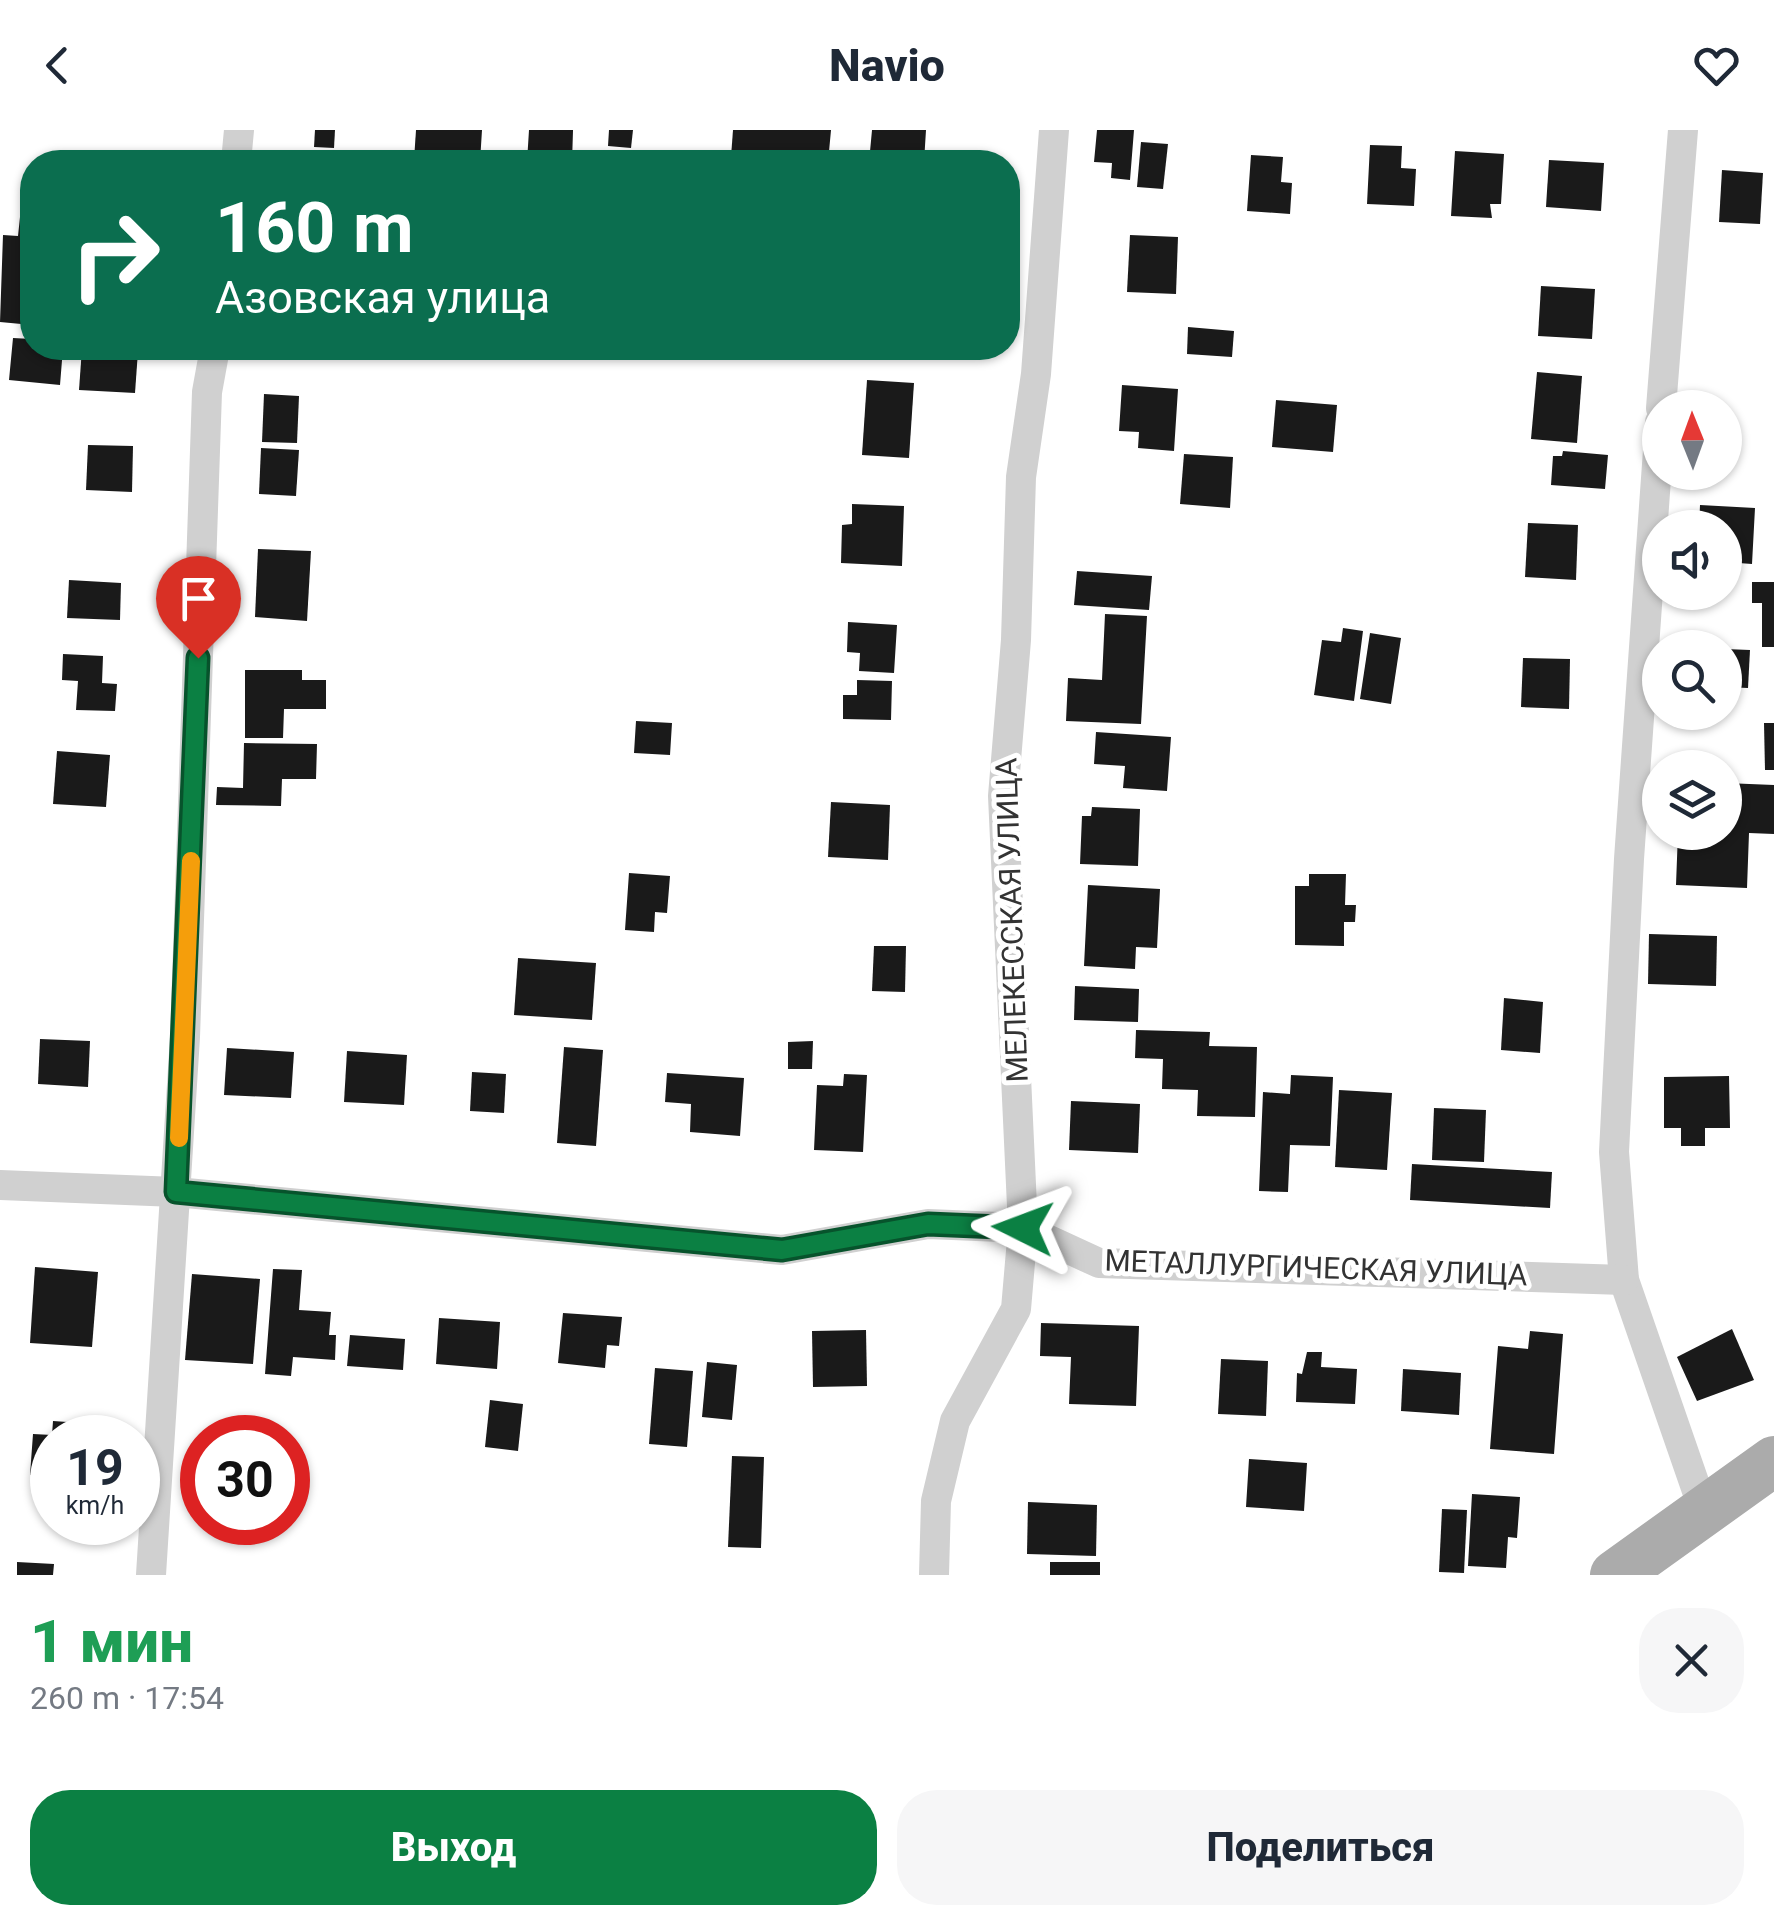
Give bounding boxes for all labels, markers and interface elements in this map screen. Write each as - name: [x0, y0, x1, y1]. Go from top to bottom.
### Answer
- icon: back: [30, 38, 85, 93]
- icon: heart: [1689, 38, 1744, 93]
- text: Navio: [829, 39, 945, 92]
- text: 160 m: [215, 187, 414, 269]
- icon: right: [50, 190, 180, 320]
- text: Азовская улица: [215, 271, 550, 324]
- north arrow: [1642, 390, 1742, 490]
- map controls: [1642, 390, 1742, 850]
- button: sound: [1642, 510, 1742, 610]
- pin: [156, 556, 241, 659]
- icon: arrive: [171, 571, 226, 626]
- button: search: [1642, 630, 1742, 730]
- button: layers: [1642, 750, 1742, 850]
- street label: МЕЛЕКЕССКАЯ УЛИЦА: [988, 757, 1035, 1083]
- position arrow: [971, 1176, 1075, 1280]
- street label: МЕТАЛЛУРГИЧЕСКАЯ УЛИЦА: [1104, 1243, 1529, 1292]
- speed limit sign: 30: [180, 1415, 310, 1545]
- text: 19: [66, 1439, 124, 1497]
- text: km/h: [66, 1491, 124, 1520]
- text: 1 мин: [30, 1606, 193, 1677]
- button: close: [1639, 1608, 1744, 1713]
- text: 260 m · 17:54: [30, 1679, 224, 1717]
- button: Выход: [30, 1790, 877, 1905]
- button: Поделиться: [897, 1790, 1744, 1905]

